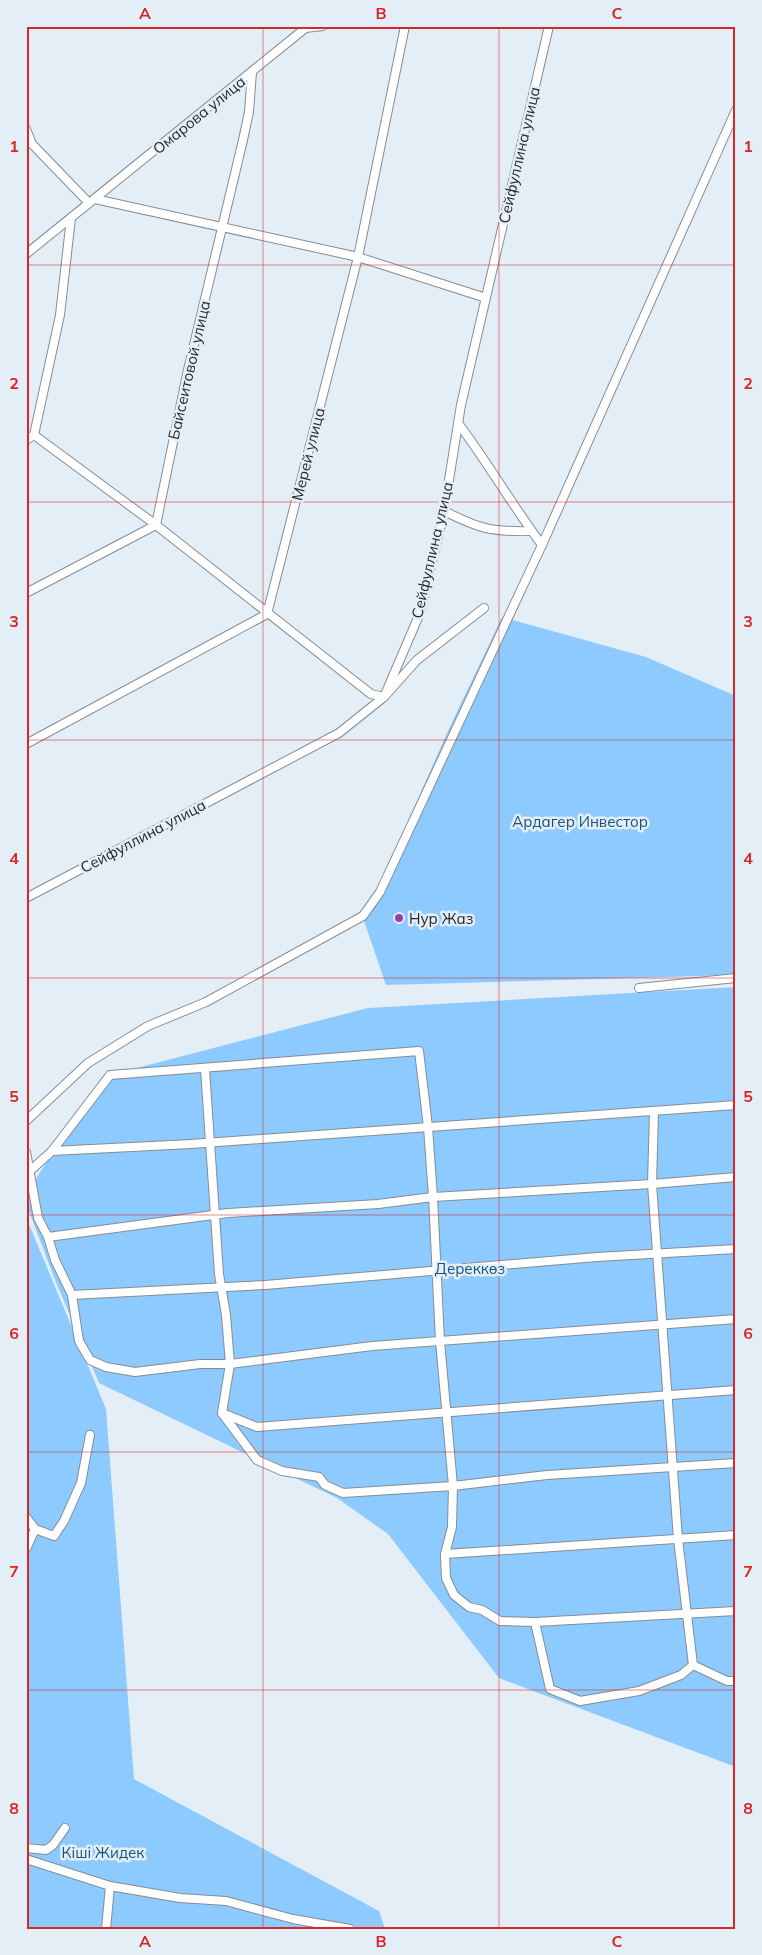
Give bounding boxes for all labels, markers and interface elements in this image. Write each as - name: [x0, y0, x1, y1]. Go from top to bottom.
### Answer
- text: A: [139, 3, 151, 23]
- text: B: [375, 3, 387, 23]
- text: C: [612, 3, 623, 23]
- street label: Омарова улица: [149, 72, 249, 158]
- street label: Сейфуллина улица: [494, 85, 544, 225]
- text: 1: [9, 136, 19, 156]
- text: 1: [743, 136, 753, 156]
- street label: Байсеитовой улица: [164, 299, 214, 441]
- text: 2: [9, 373, 19, 393]
- text: 2: [743, 373, 753, 393]
- street label: Мерей улица: [287, 406, 329, 502]
- street label: Сейфуллина улица: [407, 480, 457, 620]
- text: 3: [9, 611, 19, 631]
- text: 3: [743, 611, 753, 631]
- street label: Сейфуллина улица: [77, 795, 209, 877]
- park label: Ардагер Инвестор: [512, 812, 648, 831]
- text: 4: [9, 848, 19, 868]
- text: 4: [743, 848, 753, 868]
- place label: Нур Жаз: [409, 909, 473, 928]
- marker: Нур Жаз: [393, 912, 405, 924]
- text: 5: [9, 1086, 19, 1106]
- text: 5: [743, 1086, 753, 1106]
- park label: Дереккөз: [435, 1259, 505, 1278]
- text: 6: [9, 1323, 19, 1343]
- text: 6: [743, 1323, 753, 1343]
- text: 7: [9, 1561, 19, 1581]
- text: 7: [743, 1561, 753, 1581]
- text: 8: [9, 1798, 19, 1818]
- text: 8: [743, 1798, 753, 1818]
- park label: Кіші Жидек: [62, 1843, 145, 1862]
- text: A: [139, 1931, 151, 1951]
- text: B: [375, 1931, 387, 1951]
- text: C: [612, 1931, 623, 1951]

